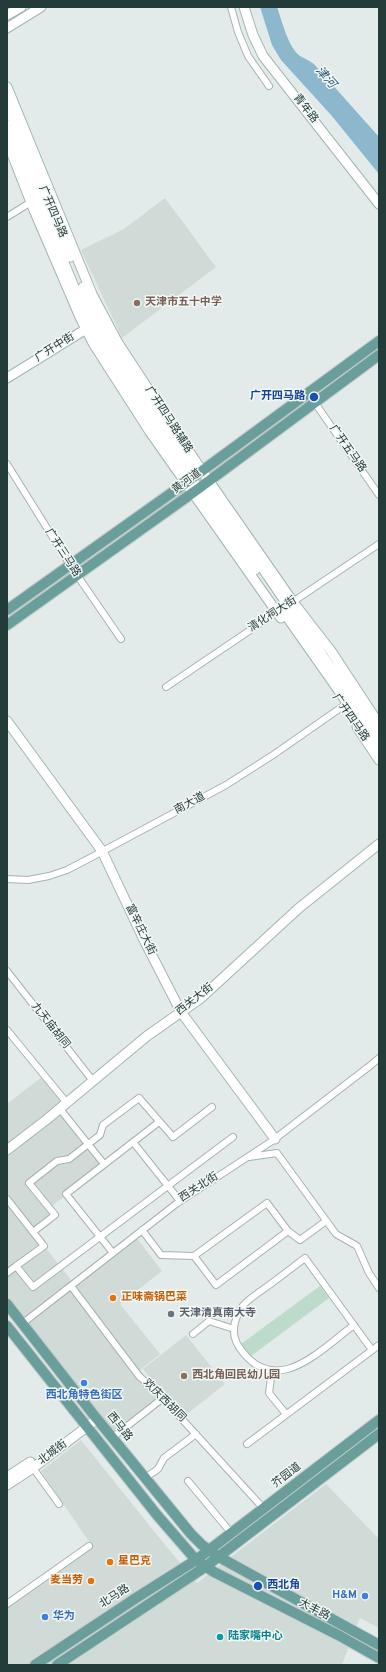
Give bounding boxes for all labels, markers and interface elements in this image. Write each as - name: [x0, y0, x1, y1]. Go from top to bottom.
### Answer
- water label: 津河: [312, 64, 338, 92]
- street label: 青年路: [290, 92, 320, 126]
- street label: 广开四马路: [35, 184, 69, 240]
- place label: 天津市五十中学: [145, 296, 222, 310]
- marker: 天津市五十中学: [132, 298, 142, 308]
- street label: 广开中街: [33, 331, 77, 365]
- street label: 广开四马路辅路: [141, 384, 195, 456]
- place label: 广开四马路: [250, 390, 305, 404]
- marker: 广开四马路: [308, 391, 320, 403]
- street label: 广开五马路: [326, 423, 368, 475]
- street label: 黄河道: [170, 467, 204, 497]
- street label: 广开三马路: [41, 526, 83, 580]
- street label: 清化祠大街: [246, 594, 300, 636]
- street label: 广开四马路: [329, 692, 371, 744]
- street label: 南大道: [172, 790, 208, 818]
- street label: 富辛庄大街: [122, 902, 158, 958]
- street label: 西关大街: [174, 981, 216, 1019]
- street label: 九天庙胡同: [28, 1000, 72, 1052]
- street label: 西关北街: [177, 1170, 221, 1206]
- place label: 正味斋锅巴菜: [121, 1291, 187, 1305]
- marker: 正味斋锅巴菜: [108, 1293, 118, 1303]
- place label: 天津清真南大寺: [179, 1307, 256, 1321]
- marker: 天津清真南大寺: [166, 1309, 176, 1319]
- place label: 西北角回民幼儿园: [192, 1369, 280, 1383]
- marker: 西北角回民幼儿园: [179, 1371, 189, 1381]
- street label: 欢庆西胡同: [140, 1377, 188, 1425]
- marker: 西北角特色街区: [79, 1378, 89, 1388]
- place label: 西北角特色街区: [46, 1389, 122, 1403]
- street label: 西马路: [103, 1410, 135, 1444]
- street label: 北城街: [36, 1438, 70, 1468]
- street label: 芥园道: [270, 1461, 304, 1491]
- place label: 星巴克: [118, 1555, 151, 1569]
- marker: 星巴克: [105, 1557, 115, 1567]
- place label: 麦当劳: [50, 1574, 83, 1588]
- marker: 麦当劳: [86, 1576, 96, 1586]
- place label: 西北角: [267, 1579, 300, 1593]
- marker: 西北角: [252, 1580, 264, 1592]
- street label: 北马路: [98, 1582, 132, 1612]
- place label: H&M: [332, 1589, 357, 1603]
- marker: H&M: [360, 1591, 370, 1601]
- street label: 大丰路: [296, 1597, 332, 1623]
- place label: 华为: [53, 1610, 75, 1624]
- marker: 华为: [40, 1612, 50, 1622]
- place label: 陆家嘴中心: [228, 1630, 283, 1644]
- marker: 陆家嘴中心: [215, 1632, 225, 1642]

